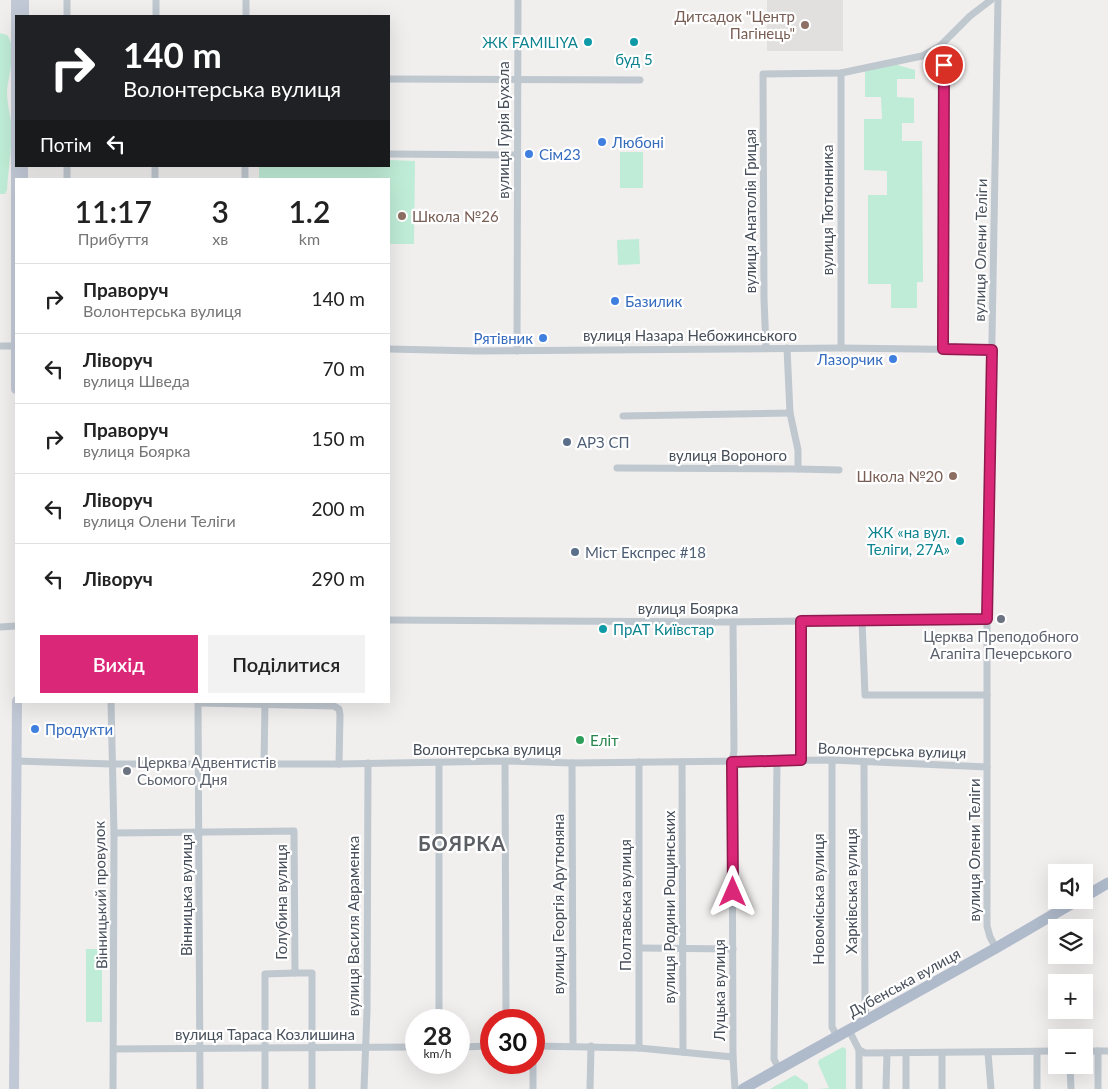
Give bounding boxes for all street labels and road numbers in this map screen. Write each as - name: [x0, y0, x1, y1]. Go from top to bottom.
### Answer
- street label: вулиця Гурія Бухала: [494, 61, 512, 199]
- street label: вулиця Анатолія Грицая: [741, 129, 759, 293]
- street label: вулиця Тютюнника: [818, 145, 836, 275]
- street label: вулиця Олени Теліги: [970, 178, 990, 322]
- street label: вулиця Назара Небожинського: [583, 326, 797, 344]
- street label: вулиця Вороного: [669, 446, 787, 464]
- street label: вулиця Боярка: [638, 599, 738, 617]
- street label: Волонтерська вулиця: [817, 738, 967, 762]
- street label: Волонтерська вулиця: [413, 740, 561, 758]
- street label: вулиця Олени Теліги: [965, 778, 983, 922]
- street label: вулиця Родини Рощинських: [660, 810, 678, 1004]
- street label: вулиця Георгія Арутюняна: [549, 814, 567, 994]
- street label: Вінницький провулок: [90, 820, 110, 969]
- street label: Харківська вулиця: [842, 828, 860, 954]
- street label: Новоміська вулиця: [809, 833, 827, 965]
- street label: Вінницька вулиця: [177, 834, 195, 956]
- street label: вулиця Василя Авраменка: [344, 836, 362, 1016]
- street label: Полтавська вулиця: [616, 839, 634, 971]
- street label: Голубина вулиця: [272, 844, 290, 960]
- street label: Луцька вулиця: [710, 939, 728, 1042]
- street label: Дубенська вулиця: [845, 944, 963, 1020]
- street label: вулиця Тараса Козлишина: [175, 1025, 355, 1043]

